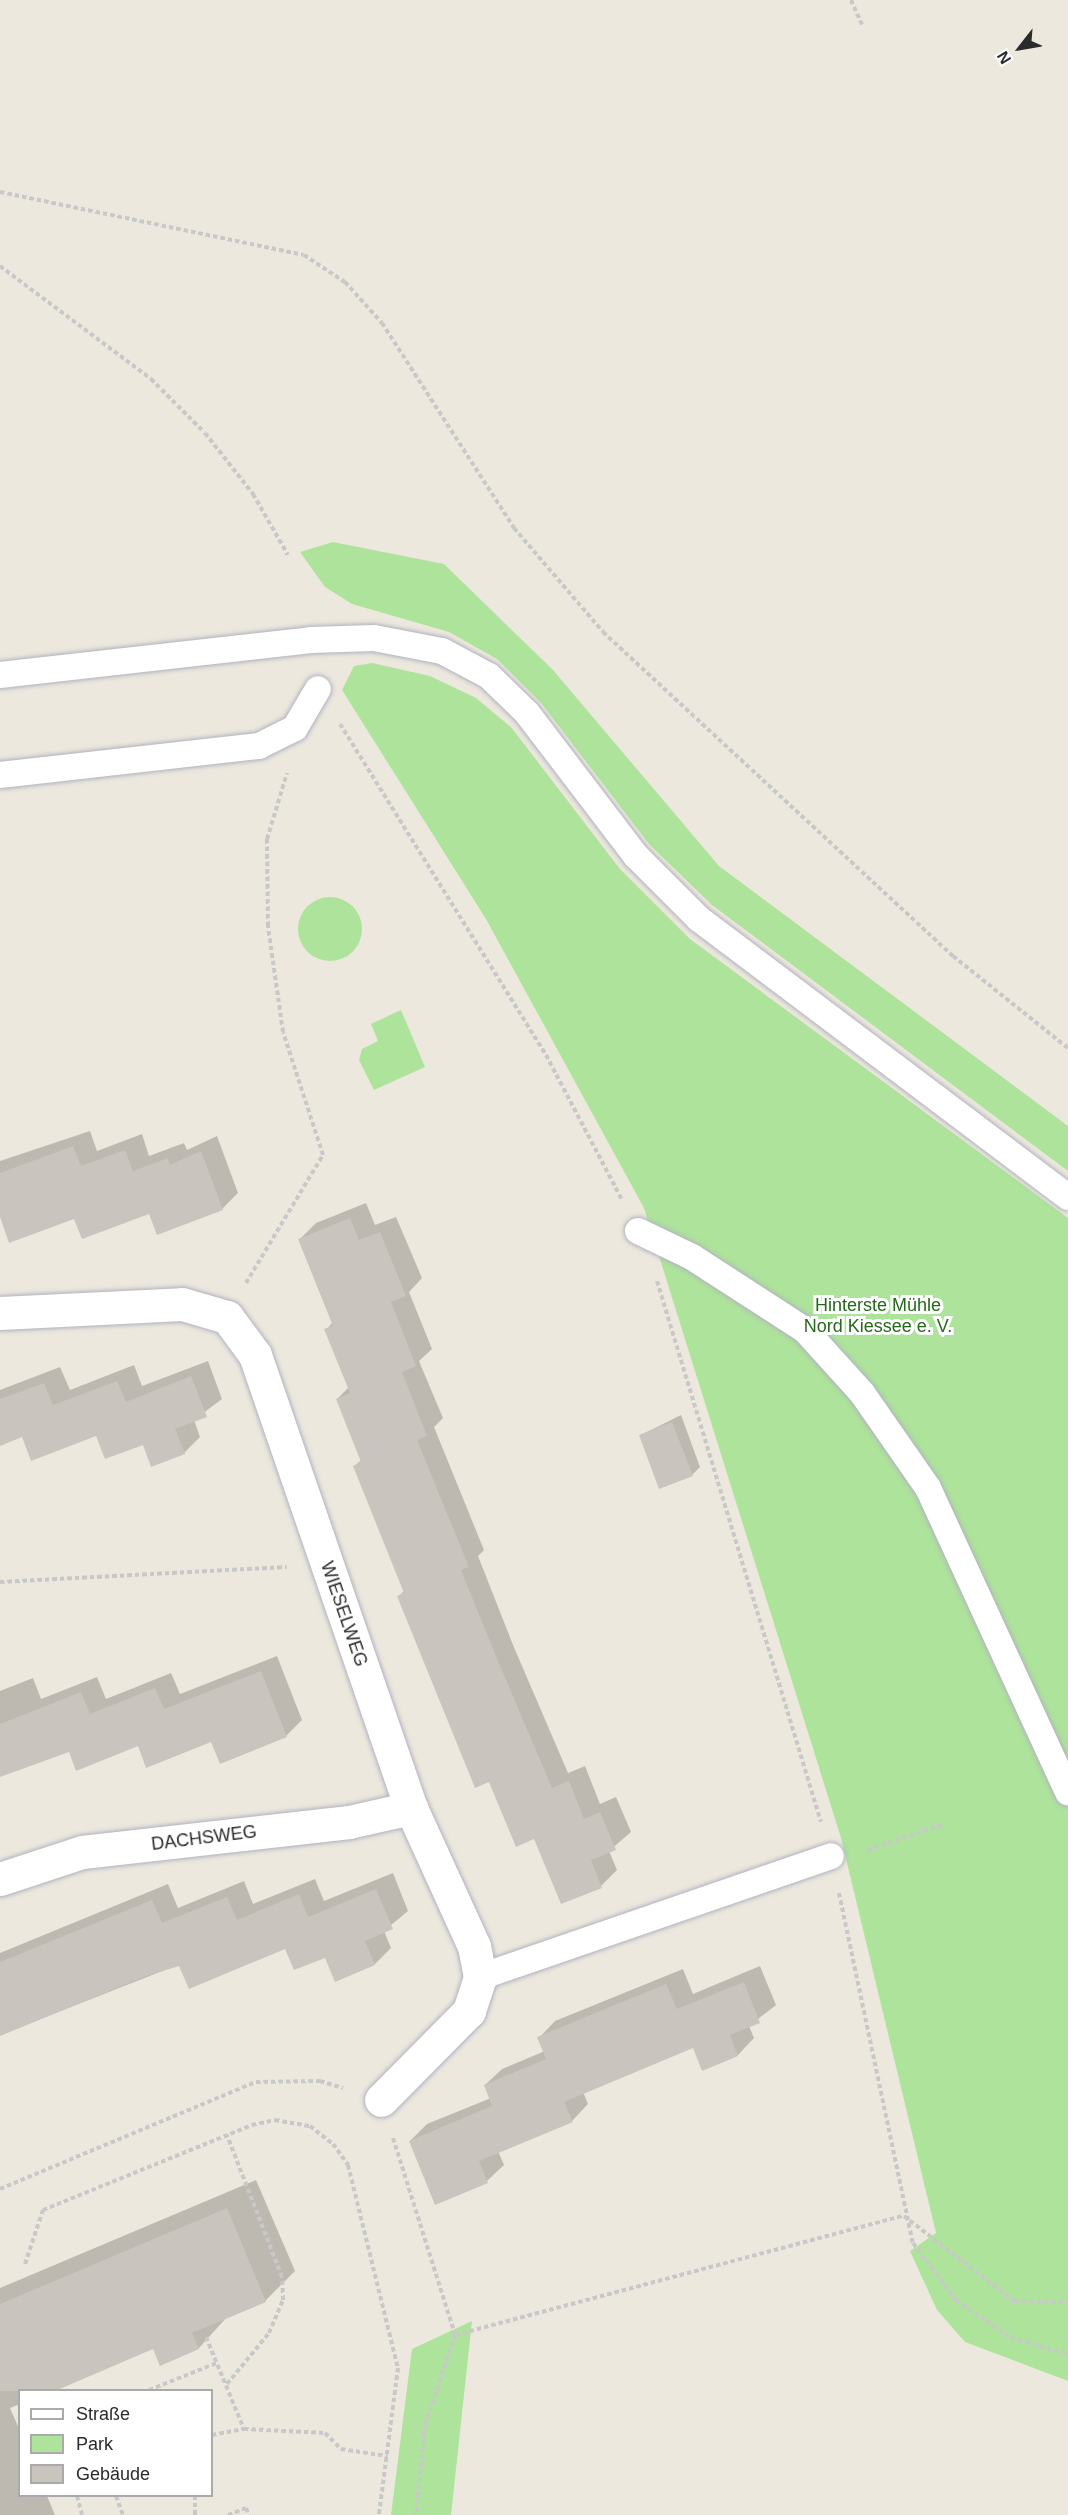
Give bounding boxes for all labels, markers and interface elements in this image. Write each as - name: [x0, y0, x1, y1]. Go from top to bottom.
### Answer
- north arrow: [990, 18, 1050, 78]
- text: N: [994, 48, 1014, 67]
- park label: Hinterste Mühle Nord Kiessee e. V.: [804, 1295, 952, 1338]
- street label: WIESELWEG: [316, 1559, 372, 1669]
- street label: DACHSWEG: [150, 1821, 258, 1855]
- legend: [18, 2389, 213, 2497]
- text: Straße: [76, 2404, 130, 2424]
- text: Park: [76, 2434, 113, 2454]
- text: Gebäude: [76, 2464, 150, 2484]

